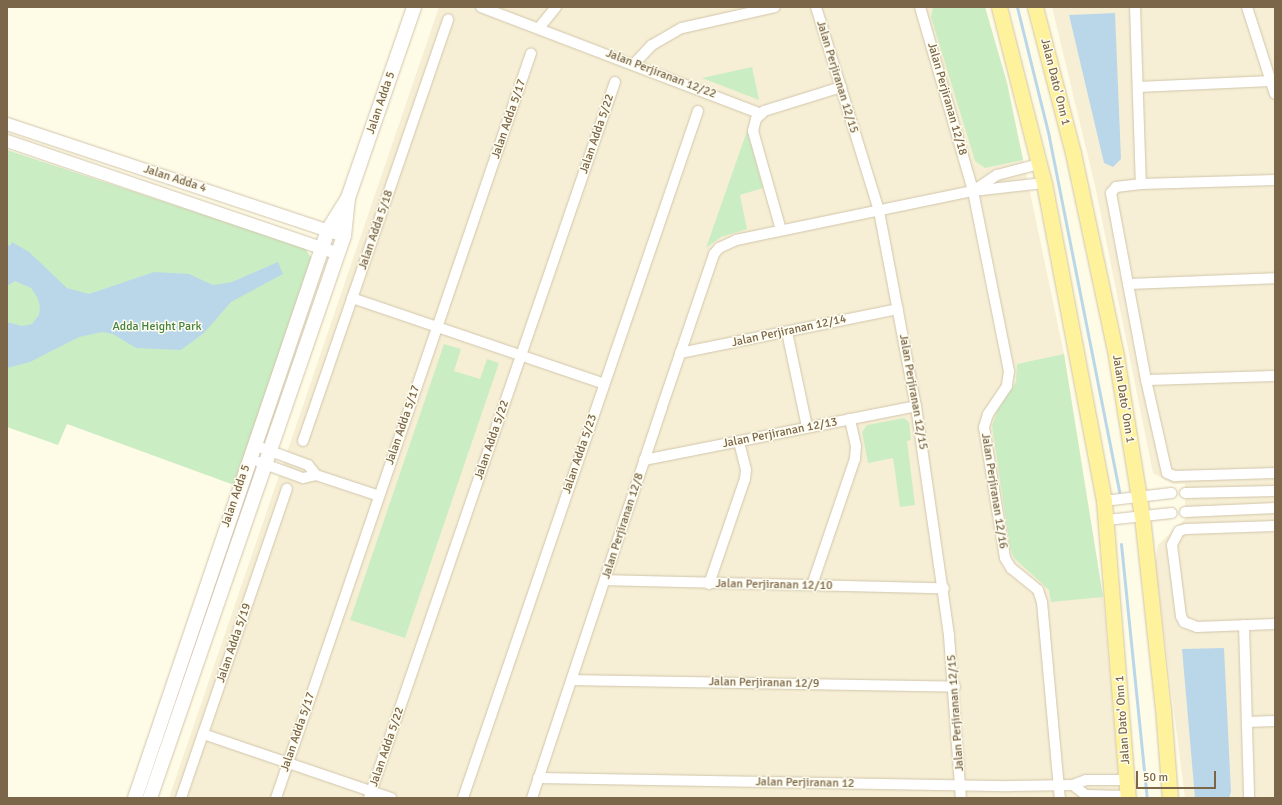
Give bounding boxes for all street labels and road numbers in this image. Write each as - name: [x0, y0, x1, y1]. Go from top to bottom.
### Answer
- street label: Jalan Perjiranan 12/15: [813, 19, 861, 135]
- street label: Jalan Dato' Onn 1: [1037, 37, 1073, 127]
- street label: Jalan Perjiranan 12/18: [924, 41, 970, 157]
- street label: Jalan Perjiranan 12/22: [604, 46, 718, 102]
- street label: Jalan Adda 5: [364, 70, 398, 136]
- street label: Jalan Adda 5/17: [489, 77, 529, 161]
- street label: Jalan Adda 5/22: [577, 92, 617, 176]
- street label: Jalan Adda 4: [142, 162, 208, 196]
- street label: Jalan Adda 5/18: [356, 188, 396, 272]
- street label: Jalan Perjiranan 12/14: [730, 312, 848, 350]
- street label: Jalan Perjiranan 12/15: [896, 333, 930, 451]
- street label: Jalan Dato' Onn 1: [1109, 354, 1137, 444]
- street label: Jalan Adda 5/17: [383, 383, 423, 467]
- street label: Jalan Adda 5/22: [472, 398, 512, 482]
- street label: Jalan Adda 5/23: [560, 412, 600, 496]
- street label: Jalan Perjiranan 12/13: [721, 415, 839, 451]
- street label: Jalan Perjiranan 12/16: [978, 432, 1010, 550]
- street label: Jalan Adda 5: [219, 463, 253, 529]
- street label: Jalan Perjiranan 12/8: [599, 471, 647, 581]
- street label: Jalan Perjiranan 12/10: [715, 577, 833, 593]
- street label: Jalan Adda 5/19: [214, 601, 254, 685]
- street label: Jalan Perjiranan 12/15: [945, 654, 967, 772]
- street label: Jalan Perjiranan 12/9: [709, 675, 819, 691]
- street label: Jalan Dato' Onn 1: [1113, 675, 1133, 765]
- street label: Jalan Adda 5/17: [278, 690, 318, 774]
- street label: Jalan Adda 5/22: [367, 705, 407, 789]
- street label: Jalan Perjiranan 12: [755, 775, 855, 791]

